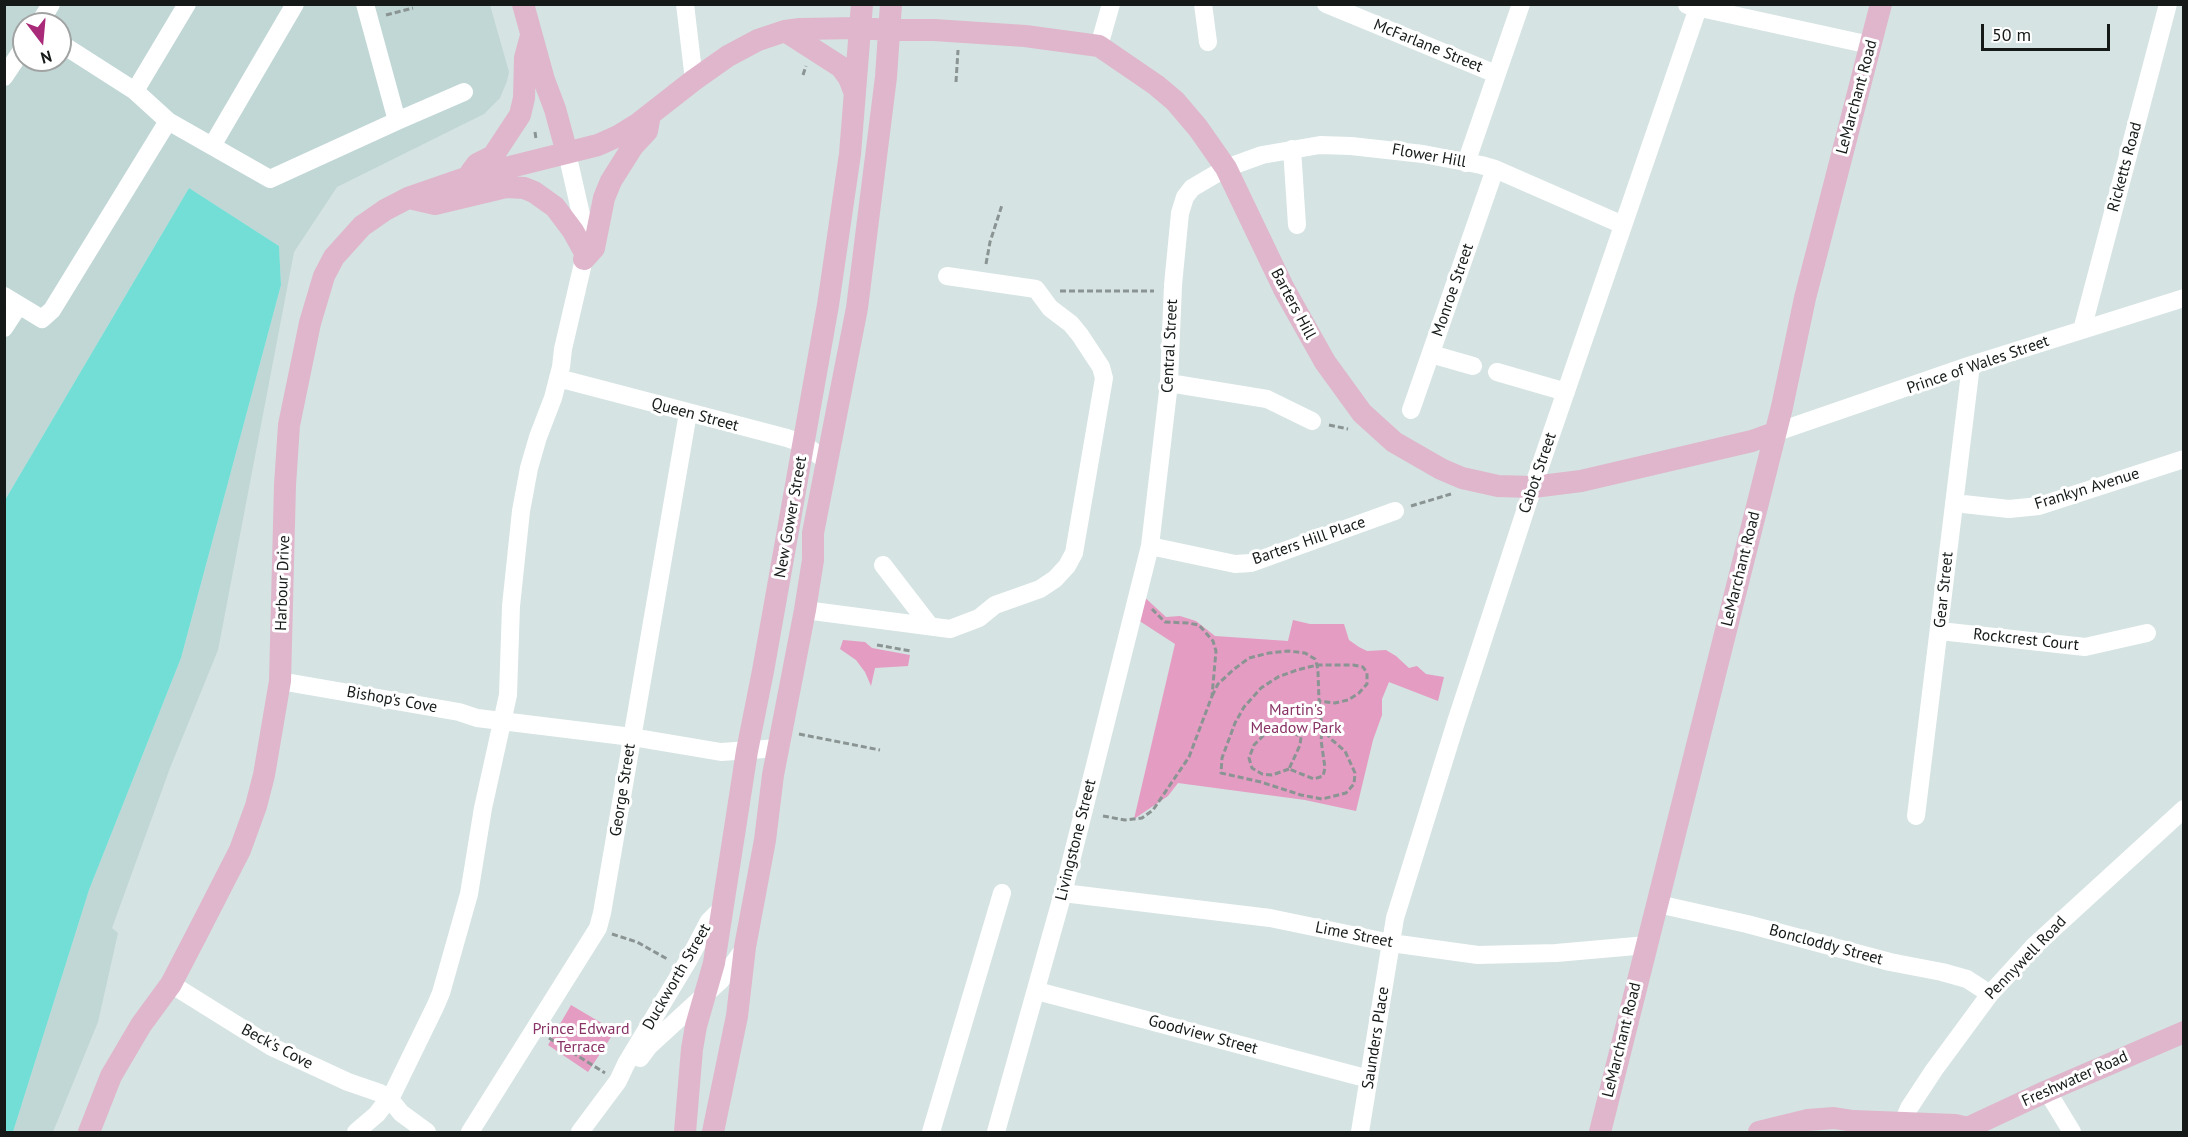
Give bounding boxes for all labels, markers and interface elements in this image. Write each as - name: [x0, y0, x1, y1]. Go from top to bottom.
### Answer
- north arrow: [12, 12, 72, 72]
- scale bar: [1984, 12, 2113, 50]
- street label: McFarlane Street: [1371, 15, 1485, 77]
- text: 50 m: [1992, 23, 2031, 46]
- street label: LeMarchant Road: [1832, 38, 1882, 156]
- text: N: [39, 46, 54, 68]
- street label: Ricketts Road: [2104, 120, 2146, 214]
- street label: Flower Hill: [1390, 140, 1468, 172]
- street label: Monroe Street: [1428, 241, 1478, 339]
- street label: Barters Hill: [1266, 265, 1320, 343]
- street label: Central Street: [1158, 299, 1182, 393]
- street label: Prince of Wales Street: [1904, 332, 2052, 398]
- street label: Queen Street: [649, 394, 741, 436]
- street label: Cabot Street: [1515, 430, 1561, 516]
- street label: New Gower Street: [771, 455, 811, 579]
- street label: Frankyn Avenue: [2032, 464, 2142, 514]
- street label: LeMarchant Road: [1717, 510, 1765, 628]
- street label: Barters Hill Place: [1250, 513, 1368, 569]
- street label: Harbour Drive: [272, 535, 294, 631]
- street label: Gear Street: [1930, 551, 1958, 629]
- street label: Rockcrest Court: [1972, 625, 2080, 655]
- street label: Bishop's Cove: [345, 683, 439, 717]
- park label: Martin's Meadow Park: [1250, 700, 1342, 738]
- street label: George Street: [606, 742, 640, 838]
- street label: Livingstone Street: [1052, 777, 1100, 903]
- street label: Pennywell Road: [1981, 912, 2071, 1004]
- street label: Lime Street: [1313, 918, 1395, 952]
- street label: Duckworth Street: [639, 921, 715, 1033]
- street label: Boncloddy Street: [1767, 921, 1885, 969]
- street label: LeMarchant Road: [1598, 981, 1646, 1099]
- street label: Saunders Place: [1358, 985, 1394, 1091]
- street label: Goodview Street: [1146, 1011, 1260, 1059]
- park label: Prince Edward Terrace: [532, 1019, 630, 1057]
- street label: Beck's Cove: [238, 1020, 316, 1074]
- street label: Freshwater Road: [2019, 1047, 2131, 1111]

